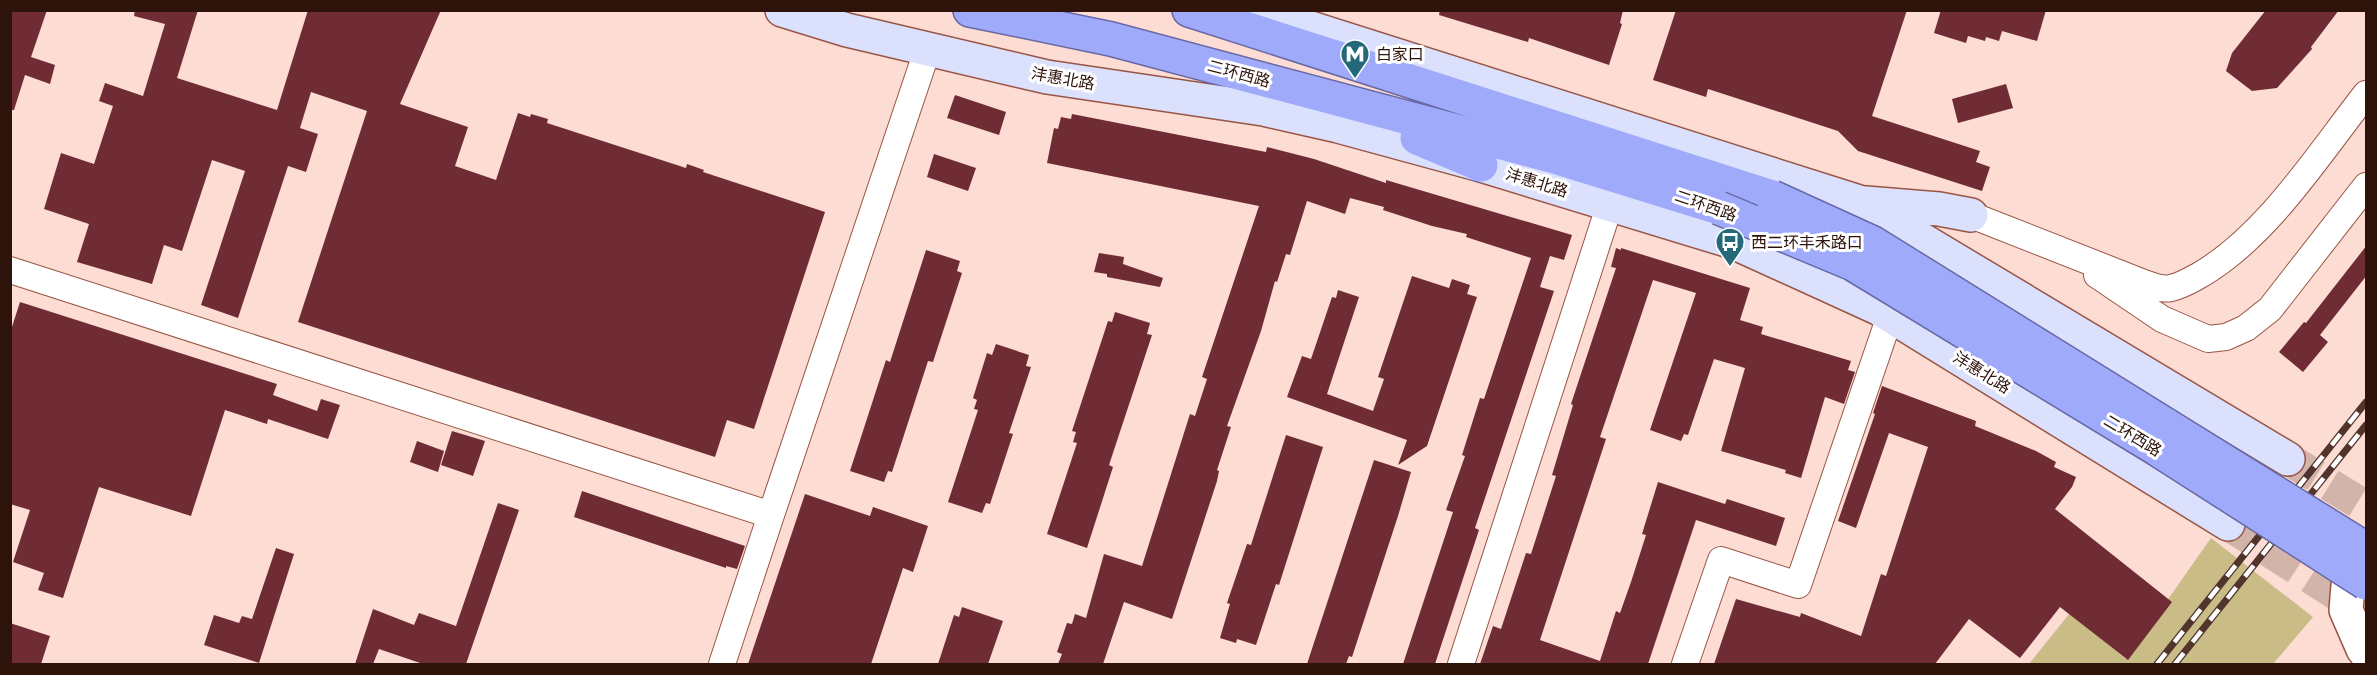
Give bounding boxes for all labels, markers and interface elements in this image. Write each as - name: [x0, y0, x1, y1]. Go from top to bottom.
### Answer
- metro station icon: 白家口: [1339, 38, 1371, 80]
- place label: 白家口: [1376, 43, 1424, 65]
- street label: 二环西路: [1205, 54, 1273, 92]
- street label: 沣惠北路: [1030, 62, 1096, 94]
- street label: 沣惠北路: [1503, 162, 1571, 202]
- street label: 二环西路: [1672, 184, 1740, 226]
- bus stop icon: 西二环丰禾路口: [1714, 226, 1746, 268]
- place label: 西二环丰禾路口: [1751, 231, 1863, 253]
- street label: 沣惠北路: [1949, 346, 2015, 398]
- street label: 二环西路: [2100, 409, 2166, 461]

